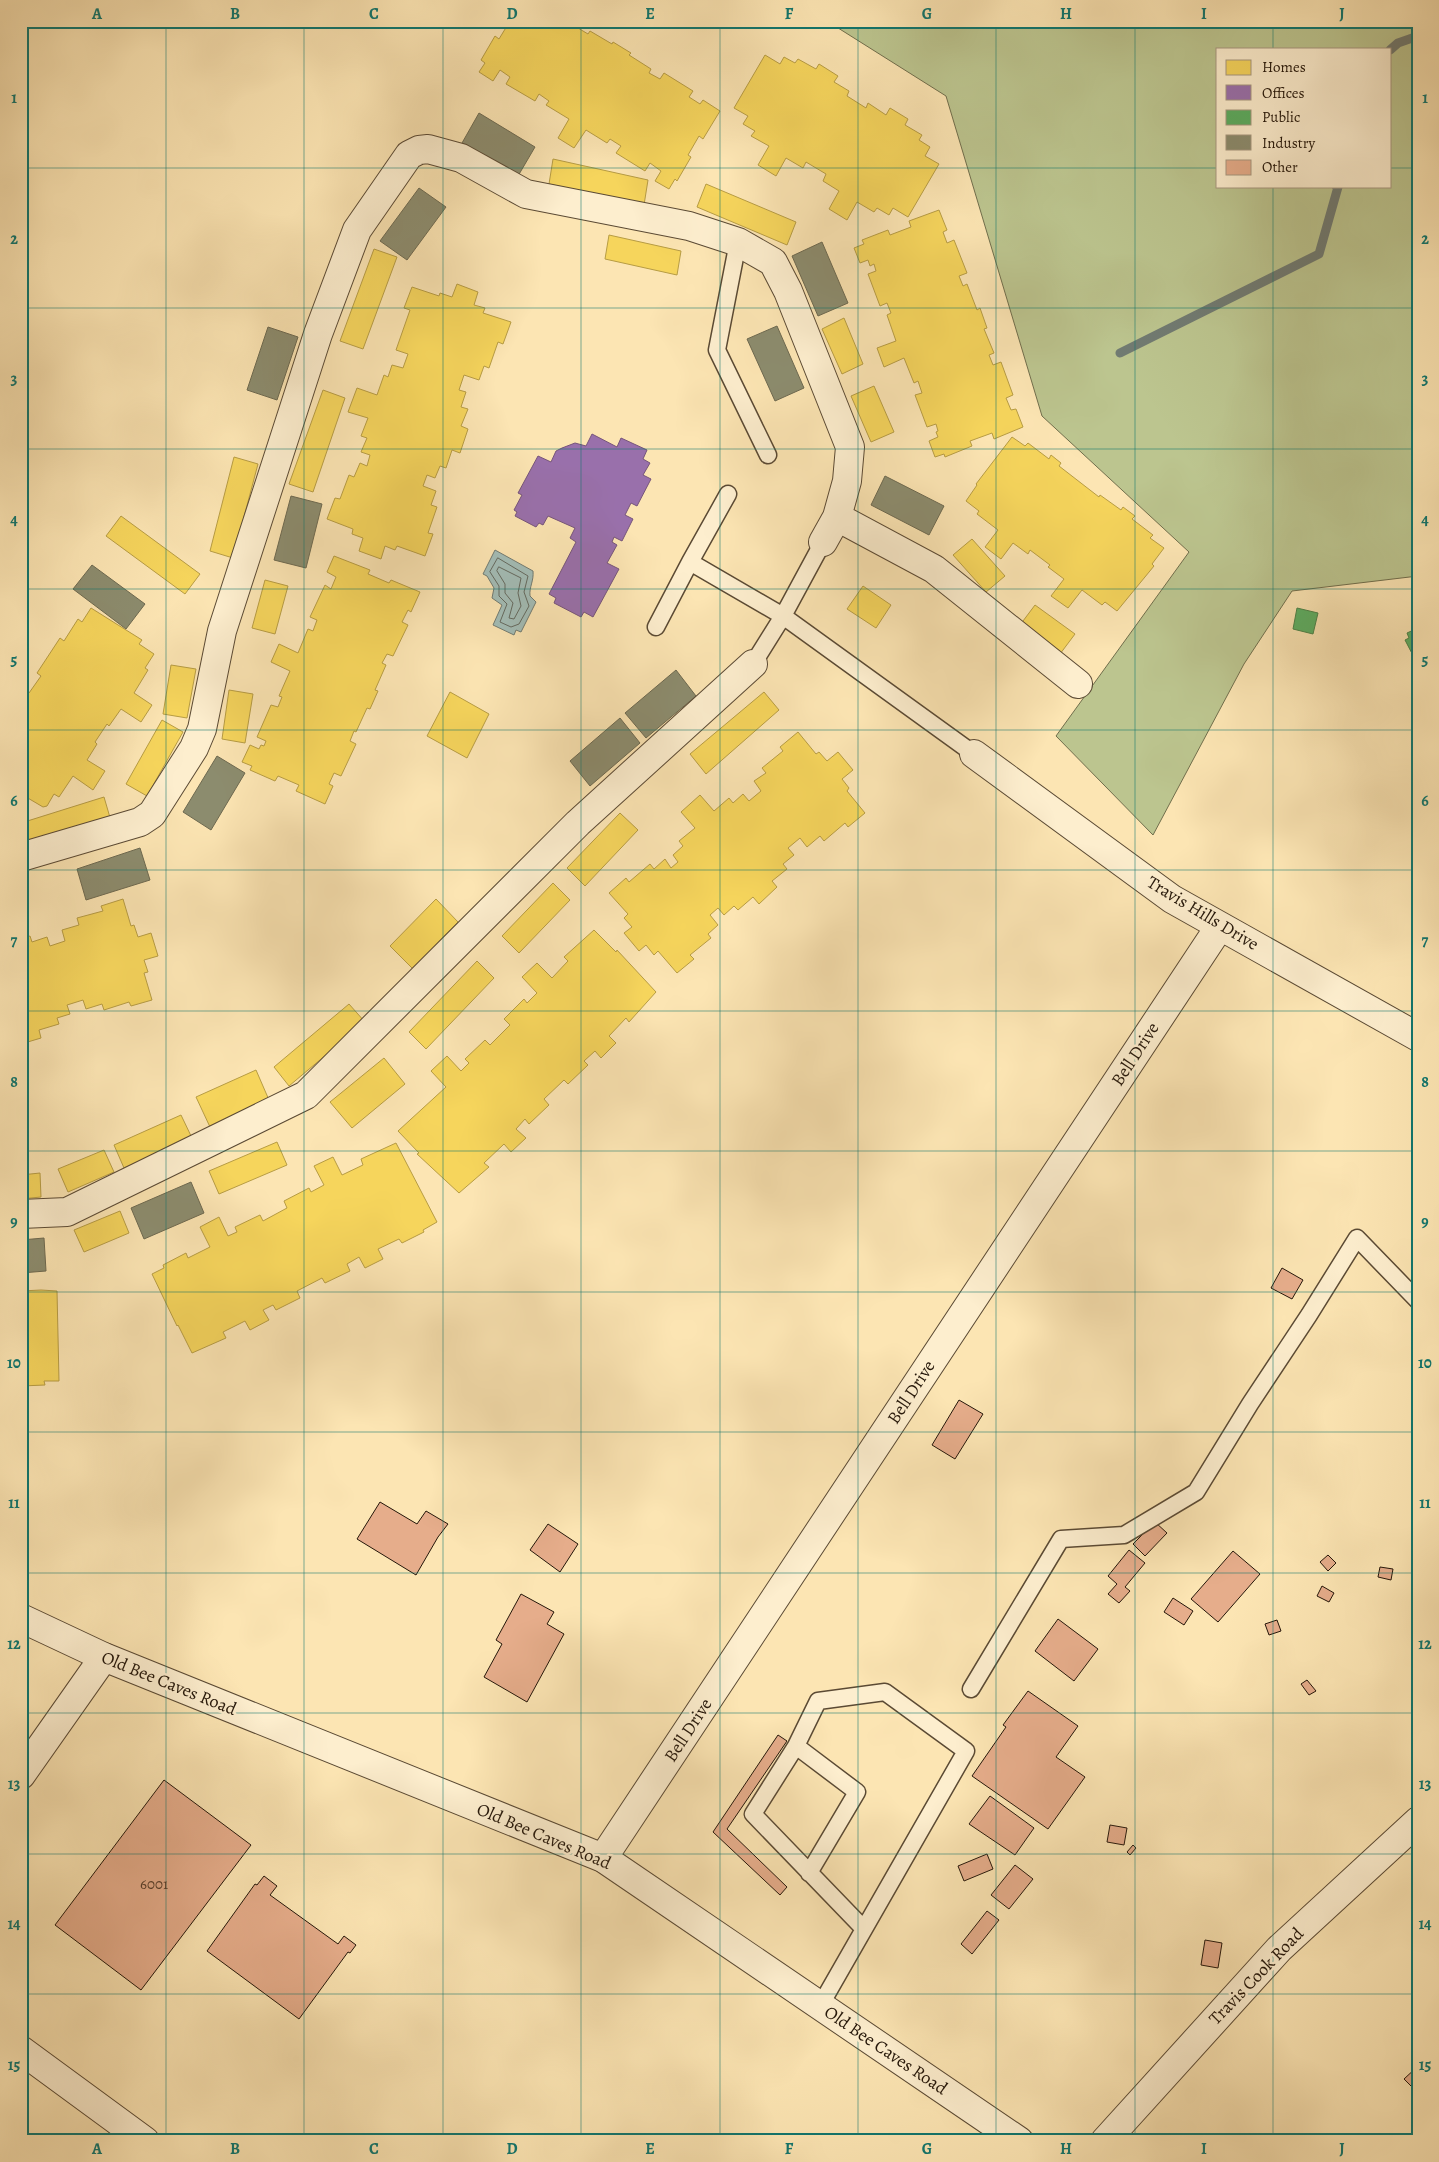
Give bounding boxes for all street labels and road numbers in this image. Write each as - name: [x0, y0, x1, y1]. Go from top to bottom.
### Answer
- street label: Travis Hills Drive: [1143, 870, 1263, 956]
- street label: Bell Drive: [1105, 1018, 1165, 1090]
- street label: Bell Drive: [881, 1356, 941, 1428]
- street label: Old Bee Caves Road: [98, 1645, 240, 1721]
- street label: Bell Drive: [658, 1694, 718, 1766]
- street label: Old Bee Caves Road: [473, 1797, 615, 1875]
- street label: Travis Cook Road: [1203, 1922, 1309, 2030]
- street label: Old Bee Caves Road: [820, 2000, 953, 2100]

